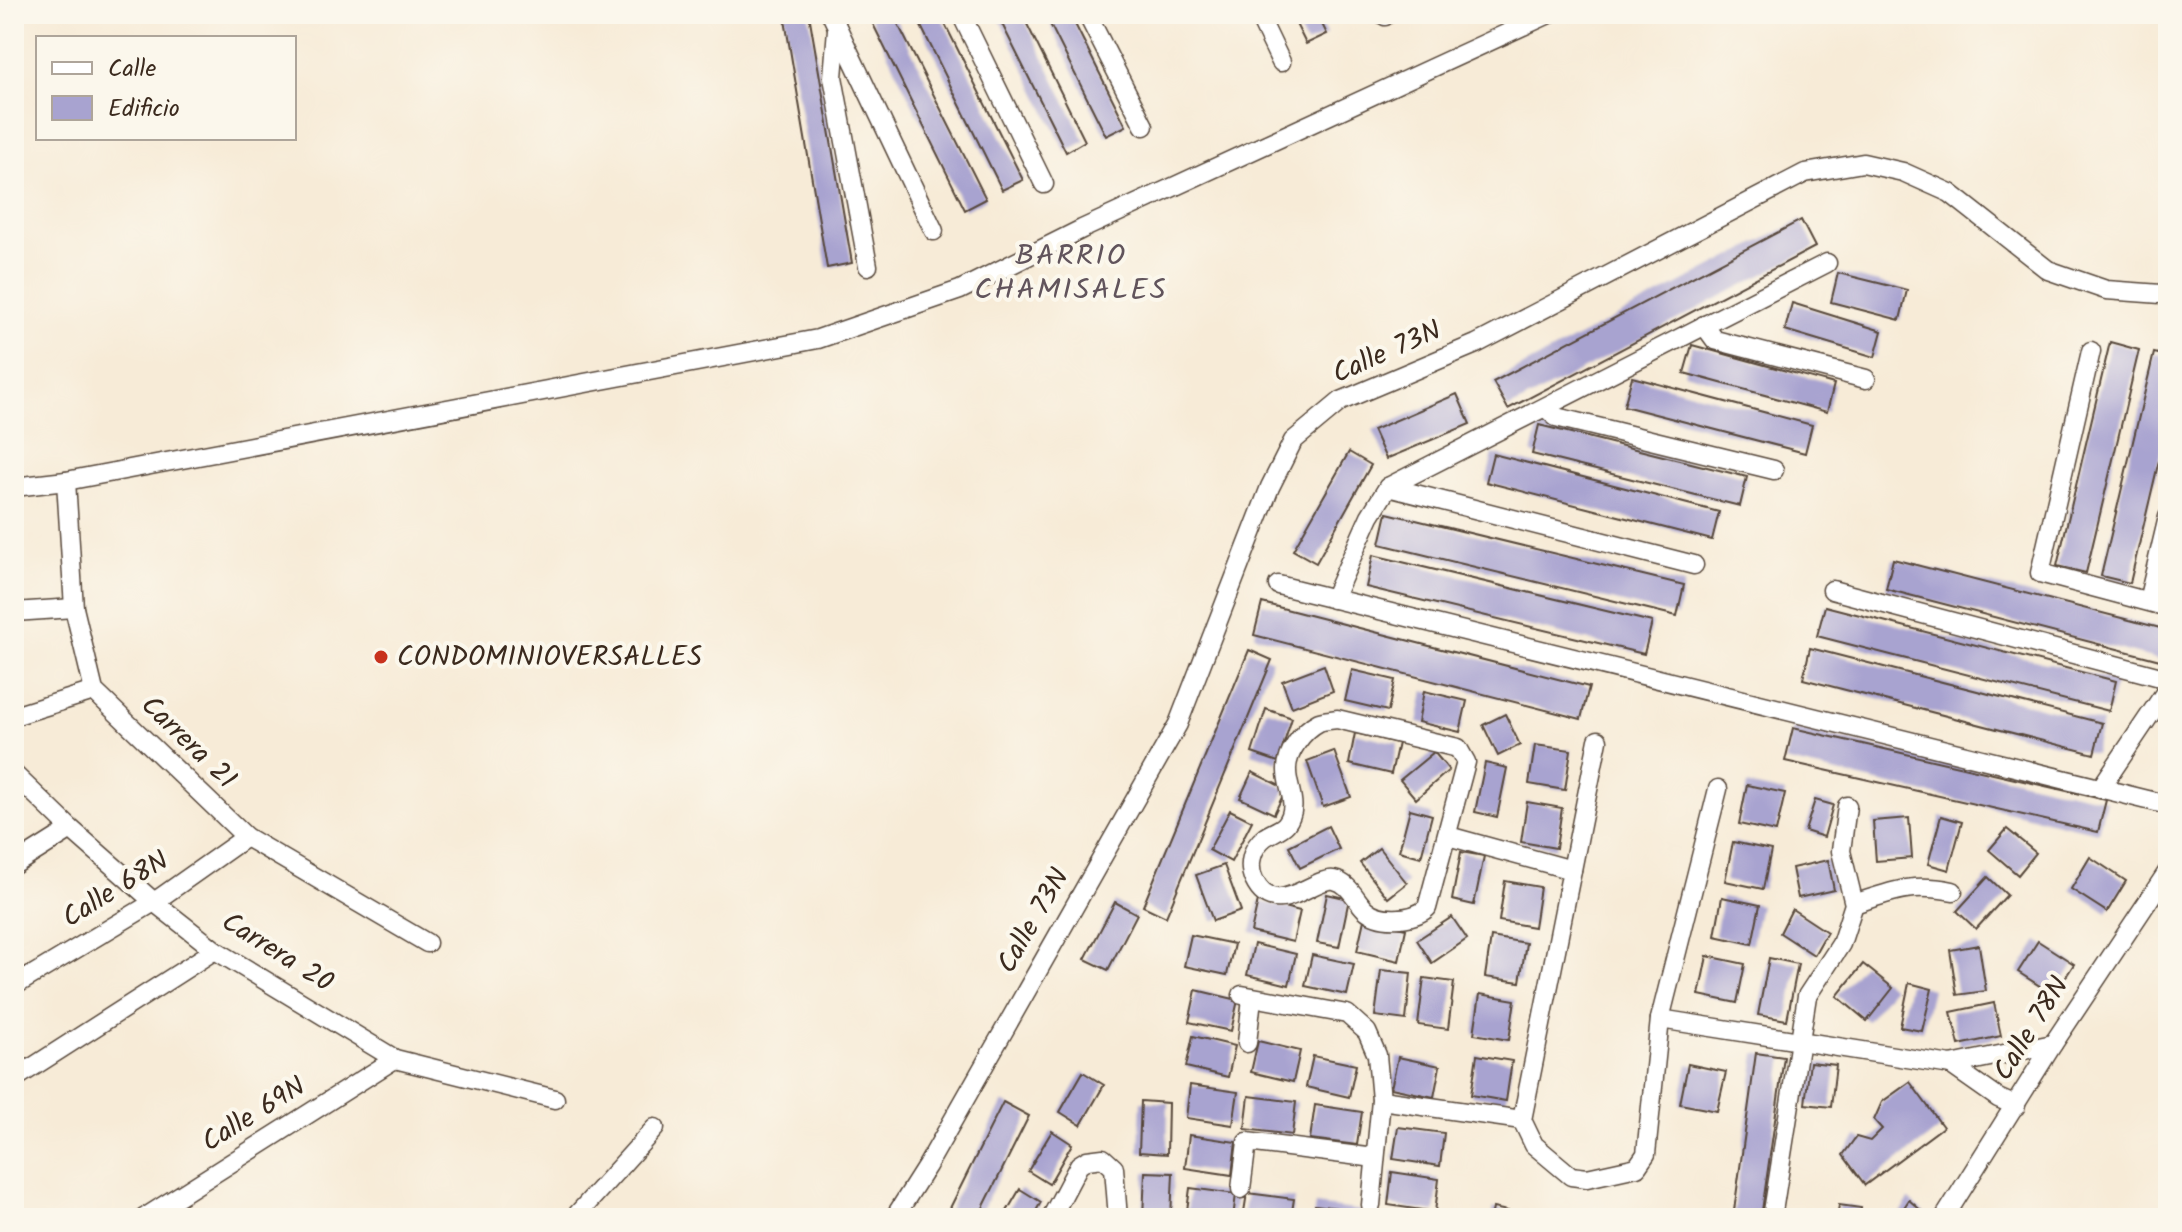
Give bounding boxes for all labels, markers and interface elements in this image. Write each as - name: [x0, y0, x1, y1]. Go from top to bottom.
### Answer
- legend: [36, 36, 296, 140]
- text: Calle: [108, 50, 156, 89]
- text: Edificio: [108, 90, 180, 129]
- district label: BARRIO CHAMISALES: [974, 233, 1168, 315]
- street label: Calle 73N: [1325, 309, 1449, 397]
- place label: CONDOMINIOVERSALLES: [397, 635, 702, 680]
- marker: CONDOMINIOVERSALLES: [372, 648, 390, 666]
- street label: Carrera 21: [129, 685, 247, 801]
- street label: Calle 68N: [54, 839, 178, 941]
- street label: Calle 73N: [986, 860, 1082, 982]
- street label: Carrera 20: [212, 901, 342, 1005]
- street label: Calle 78N: [1982, 968, 2082, 1090]
- street label: Calle 69N: [193, 1065, 315, 1165]

